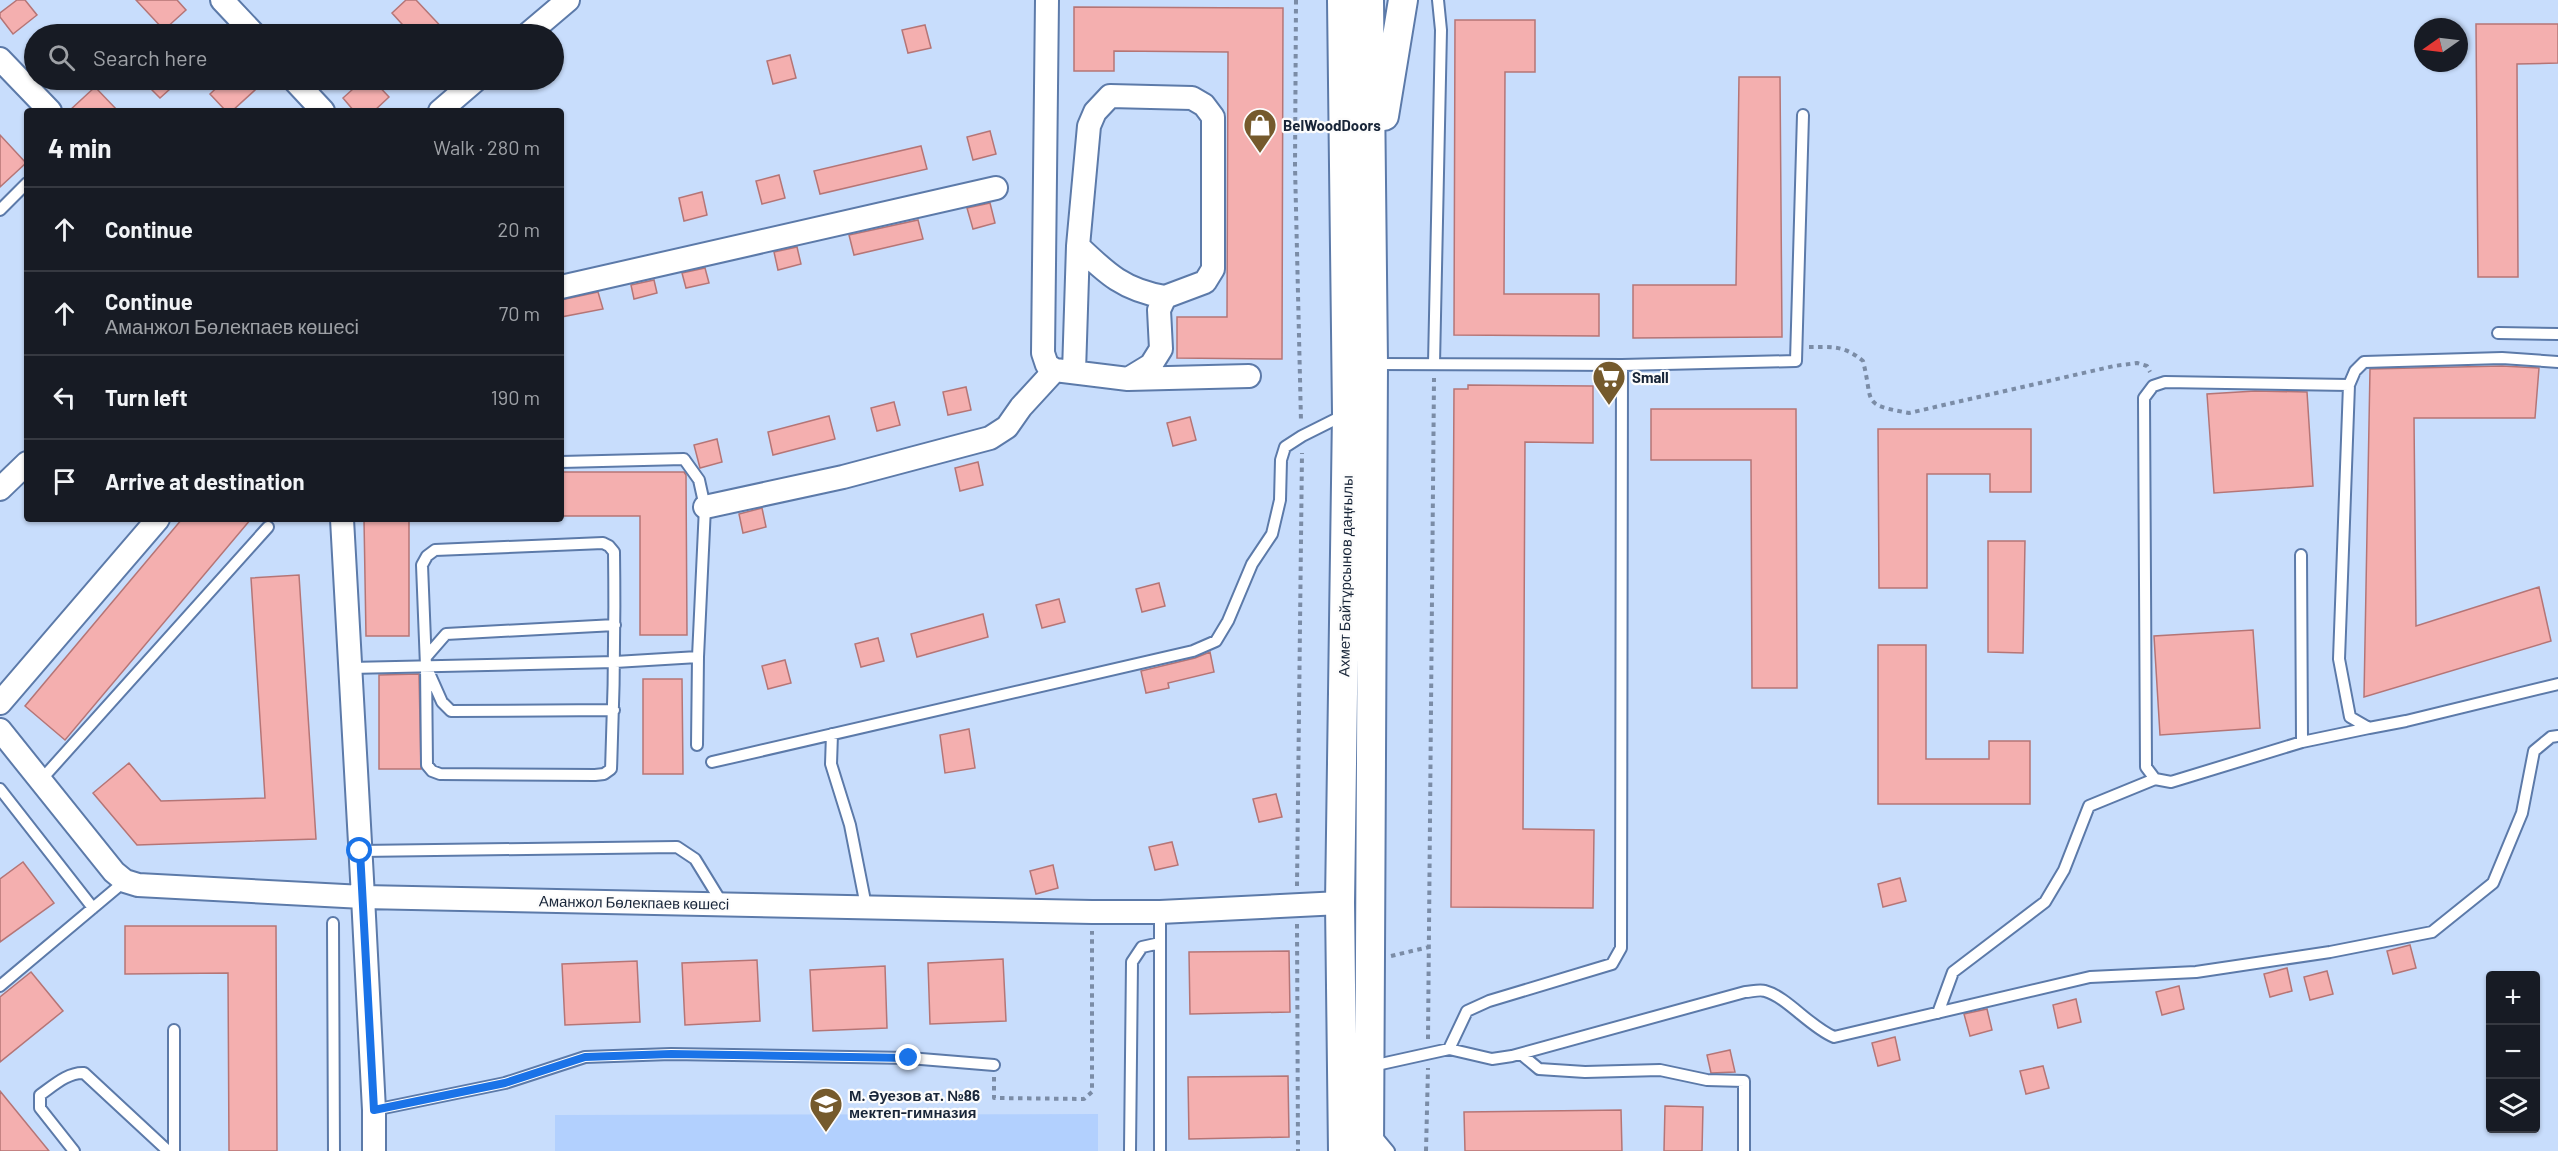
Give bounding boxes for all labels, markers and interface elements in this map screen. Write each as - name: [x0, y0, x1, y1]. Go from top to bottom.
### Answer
- north arrow: [2414, 18, 2468, 72]
- search box: [24, 24, 564, 90]
- icon: search: [45, 41, 78, 74]
- text: Search here: [93, 44, 207, 70]
- shop icon: BelWoodDoors: [1242, 107, 1278, 154]
- place label: BelWoodDoors: [1283, 116, 1381, 134]
- text: 4 min: [48, 132, 112, 163]
- text: Walk · 280 m: [433, 135, 540, 159]
- icon: ahead: [48, 213, 81, 246]
- text: Continue: [105, 216, 193, 242]
- text: 20 m: [497, 217, 540, 241]
- text: Continue: [105, 288, 193, 314]
- icon: ahead: [48, 297, 81, 330]
- text: 70 m: [499, 301, 540, 325]
- text: Аманжол Бөлекпаев көшесі: [105, 314, 359, 338]
- supermarket icon: Small: [1591, 359, 1627, 406]
- place label: Small: [1632, 368, 1669, 386]
- icon: left: [48, 381, 81, 414]
- text: Turn left: [105, 384, 188, 410]
- text: 190 m: [491, 385, 540, 409]
- icon: arrive: [48, 465, 81, 498]
- text: Arrive at destination: [105, 468, 304, 494]
- street label: Ахмет Байтұрсынов даңғылы: [1334, 475, 1356, 677]
- route start: [346, 837, 372, 863]
- street label: Аманжол Бөлекпаев көшесі: [539, 891, 729, 913]
- map controls: [2486, 971, 2540, 1133]
- button: +: [2486, 971, 2540, 1025]
- button: −: [2486, 1025, 2540, 1079]
- route end: [895, 1044, 921, 1070]
- button: layers: [2486, 1079, 2540, 1133]
- school or university icon: М. Әуезов ат. №86 мектеп-гимназия: [808, 1086, 844, 1133]
- place label: М. Әуезов ат. №86 мектеп-гимназия: [849, 1086, 980, 1121]

